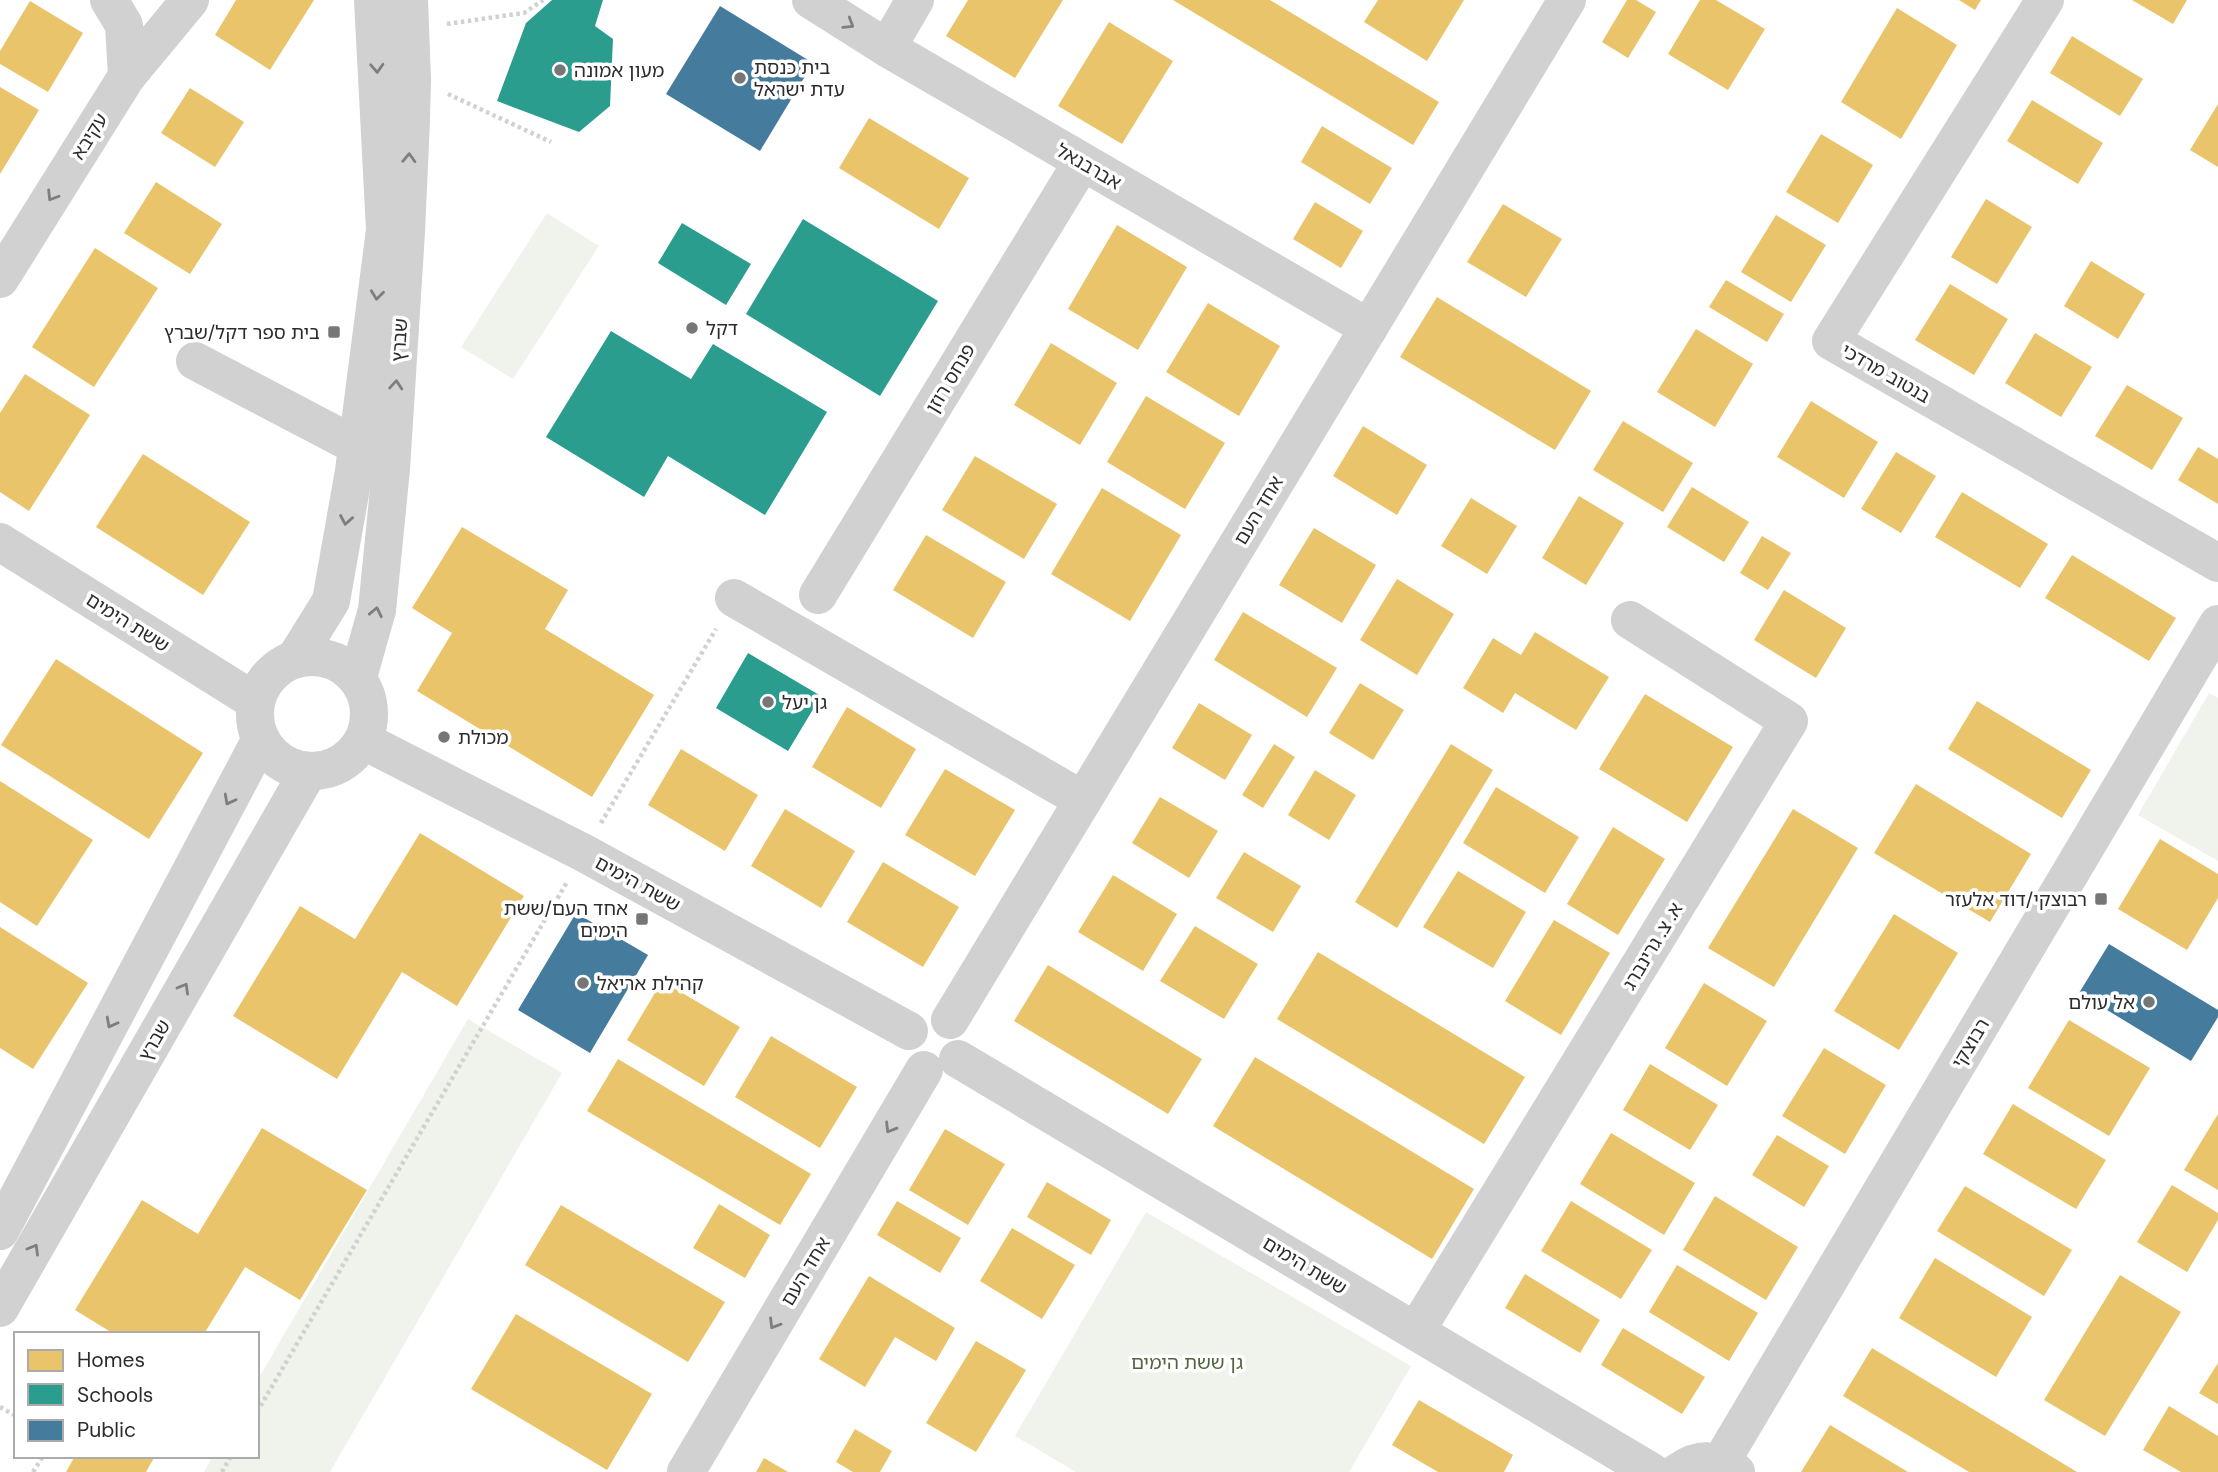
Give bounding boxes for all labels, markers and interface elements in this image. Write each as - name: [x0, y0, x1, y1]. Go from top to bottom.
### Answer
- one-way arrow: [841, 15, 854, 28]
- place label: בית כנסת עדת ישראל: [754, 55, 845, 102]
- place label: מעון אמונה: [574, 58, 664, 83]
- marker: מעון אמונה: [552, 62, 568, 78]
- one-way arrow: [370, 63, 385, 74]
- marker: בית כנסת עדת ישראל: [732, 70, 748, 86]
- street label: עקיבא: [65, 108, 113, 164]
- street label: אברבנאל: [1052, 138, 1126, 195]
- one-way arrow: [402, 152, 417, 163]
- one-way arrow: [48, 188, 61, 201]
- one-way arrow: [369, 289, 384, 301]
- place label: דקל: [706, 316, 738, 341]
- street label: שברץ: [386, 317, 413, 363]
- place label: בית ספר דקל/שברץ: [164, 320, 320, 345]
- marker: דקל: [684, 320, 700, 336]
- marker: בית ספר דקל/שברץ: [326, 324, 342, 340]
- street label: בנטוב מרדכי: [1837, 338, 1935, 409]
- street label: פנחס רוזן: [920, 339, 981, 418]
- one-way arrow: [388, 379, 403, 390]
- street label: אחד העם: [1228, 471, 1289, 549]
- one-way arrow: [339, 514, 354, 526]
- street label: ששת הימים: [81, 587, 174, 658]
- one-way arrow: [367, 606, 382, 618]
- place label: גן יעל: [782, 690, 827, 715]
- marker: גן יעל: [760, 694, 776, 710]
- place label: מכולת: [458, 725, 508, 750]
- marker: מכולת: [436, 729, 452, 745]
- one-way arrow: [224, 793, 237, 805]
- street label: ששת הימים: [591, 850, 685, 917]
- place label: רבוצקי/דוד אלעזר: [1945, 887, 2087, 912]
- marker: רבוצקי/דוד אלעזר: [2093, 891, 2109, 907]
- place label: אחד העם/ששת הימים: [504, 896, 628, 943]
- street label: א. צ. גרינברג: [1617, 898, 1688, 994]
- marker: אחד העם/ששת הימים: [634, 911, 650, 927]
- place label: קהילת אריאל: [597, 971, 704, 996]
- marker: קהילת אריאל: [575, 975, 591, 991]
- one-way arrow: [176, 983, 189, 995]
- place label: אל עולם: [2068, 990, 2135, 1015]
- marker: אל עולם: [2141, 994, 2157, 1010]
- street label: רבוצקי: [1946, 1014, 1995, 1073]
- one-way arrow: [106, 1015, 119, 1028]
- street label: שברץ: [133, 1015, 176, 1065]
- one-way arrow: [885, 1121, 898, 1134]
- street label: ששת הימים: [1258, 1231, 1351, 1300]
- street label: אחד העם: [775, 1232, 836, 1310]
- one-way arrow: [26, 1244, 39, 1256]
- one-way arrow: [769, 1316, 782, 1329]
- legend: [14, 1332, 259, 1458]
- text: Homes: [77, 1346, 145, 1374]
- park label: גן ששת הימים: [1131, 1350, 1243, 1375]
- text: Schools: [77, 1381, 153, 1409]
- text: Public: [77, 1416, 136, 1444]

